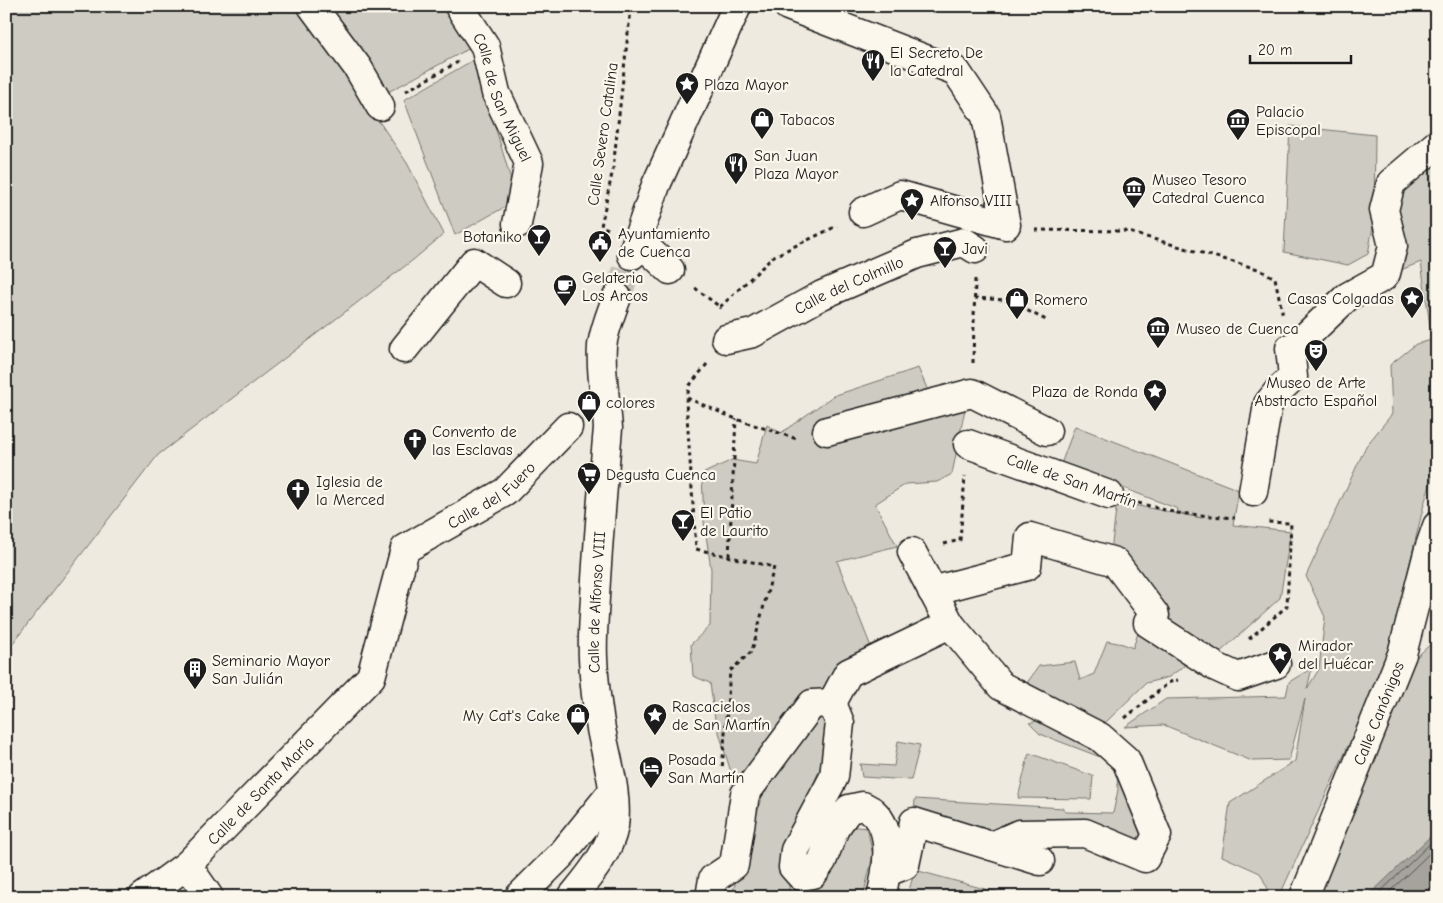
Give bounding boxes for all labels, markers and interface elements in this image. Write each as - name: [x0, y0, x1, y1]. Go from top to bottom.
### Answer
- street label: Calle de San Miguel: [469, 30, 535, 165]
- scale bar: [1250, 32, 1352, 64]
- text: 20 m: [1258, 41, 1292, 59]
- place label: El Secreto De la Catedral: [890, 44, 983, 80]
- restaurant icon: El Secreto De la Catedral: [860, 48, 886, 82]
- street label: Calle Severo Catalina: [584, 61, 622, 207]
- place icon: Plaza Mayor: [674, 71, 700, 105]
- place label: Plaza Mayor: [704, 76, 789, 94]
- place label: Palacio Episcopal: [1256, 103, 1321, 139]
- shop icon: Tabacos: [749, 106, 775, 140]
- museum icon: Palacio Episcopal: [1225, 107, 1251, 141]
- place label: Tabacos: [780, 111, 835, 129]
- place label: San Juan Plaza Mayor: [754, 147, 839, 183]
- restaurant icon: San Juan Plaza Mayor: [723, 151, 749, 185]
- place label: Museo Tesoro Catedral Cuenca: [1152, 171, 1265, 207]
- museum icon: Museo Tesoro Catedral Cuenca: [1121, 175, 1147, 209]
- place icon: Alfonso VIII: [899, 187, 925, 221]
- place label: Alfonso VIII: [930, 192, 1012, 210]
- bar icon: Botaniko: [526, 223, 552, 257]
- place label: Ayuntamiento de Cuenca: [618, 225, 710, 261]
- place label: Botaniko: [463, 228, 522, 246]
- public building icon: Ayuntamiento de Cuenca: [587, 229, 613, 263]
- bar icon: Javi: [932, 235, 958, 269]
- place label: Javi: [962, 240, 988, 258]
- street label: Calle del Colmillo: [791, 253, 906, 318]
- place label: Gelateria Los Arcos: [582, 269, 648, 305]
- cafe icon: Gelateria Los Arcos: [552, 273, 578, 307]
- place icon: Casas Colgadas: [1399, 285, 1425, 319]
- shop icon: Romero: [1004, 286, 1030, 320]
- place label: Casas Colgadas: [1287, 290, 1394, 308]
- place label: Romero: [1034, 291, 1088, 309]
- museum icon: Museo de Cuenca: [1145, 315, 1171, 349]
- place label: Museo de Cuenca: [1176, 320, 1299, 338]
- theatre icon: Museo de Arte Abstracto Español: [1303, 338, 1329, 372]
- place label: Museo de Arte Abstracto Español: [1255, 374, 1377, 410]
- place icon: Plaza de Ronda: [1142, 378, 1168, 412]
- place label: Plaza de Ronda: [1032, 383, 1138, 401]
- shop icon: colores: [576, 389, 602, 423]
- place label: colores: [606, 394, 655, 412]
- place label: Convento de las Esclavas: [432, 423, 517, 459]
- church icon: Convento de las Esclavas: [402, 427, 428, 461]
- street label: Calle de San Martín: [1004, 450, 1139, 512]
- street label: Calle del Fuero: [445, 458, 539, 533]
- supermarket icon: Degusta Cuenca: [576, 461, 602, 495]
- place label: Degusta Cuenca: [606, 466, 716, 484]
- place label: Iglesia de la Merced: [316, 473, 385, 509]
- church icon: Iglesia de la Merced: [285, 477, 311, 511]
- place label: El Patio de Laurito: [700, 504, 769, 540]
- bar icon: El Patio de Laurito: [670, 508, 696, 542]
- street label: Calle de Alfonso VIII: [585, 531, 609, 674]
- place label: Mirador del Huécar: [1298, 637, 1374, 673]
- place icon: Mirador del Huécar: [1267, 641, 1293, 675]
- place label: Seminario Mayor San Julián: [212, 652, 331, 688]
- building icon: Seminario Mayor San Julián: [182, 656, 208, 690]
- street label: Calle Canónigos: [1350, 659, 1408, 768]
- place label: Rascacielos de San Martín: [672, 698, 770, 734]
- shop icon: My Cat's Cake: [565, 702, 591, 736]
- place icon: Rascacielos de San Martín: [642, 702, 668, 736]
- place label: My Cat's Cake: [463, 707, 560, 725]
- street label: Calle de Santa María: [204, 733, 318, 849]
- place label: Posada San Martín: [668, 751, 744, 787]
- hotel icon: Posada San Martín: [638, 755, 664, 789]

